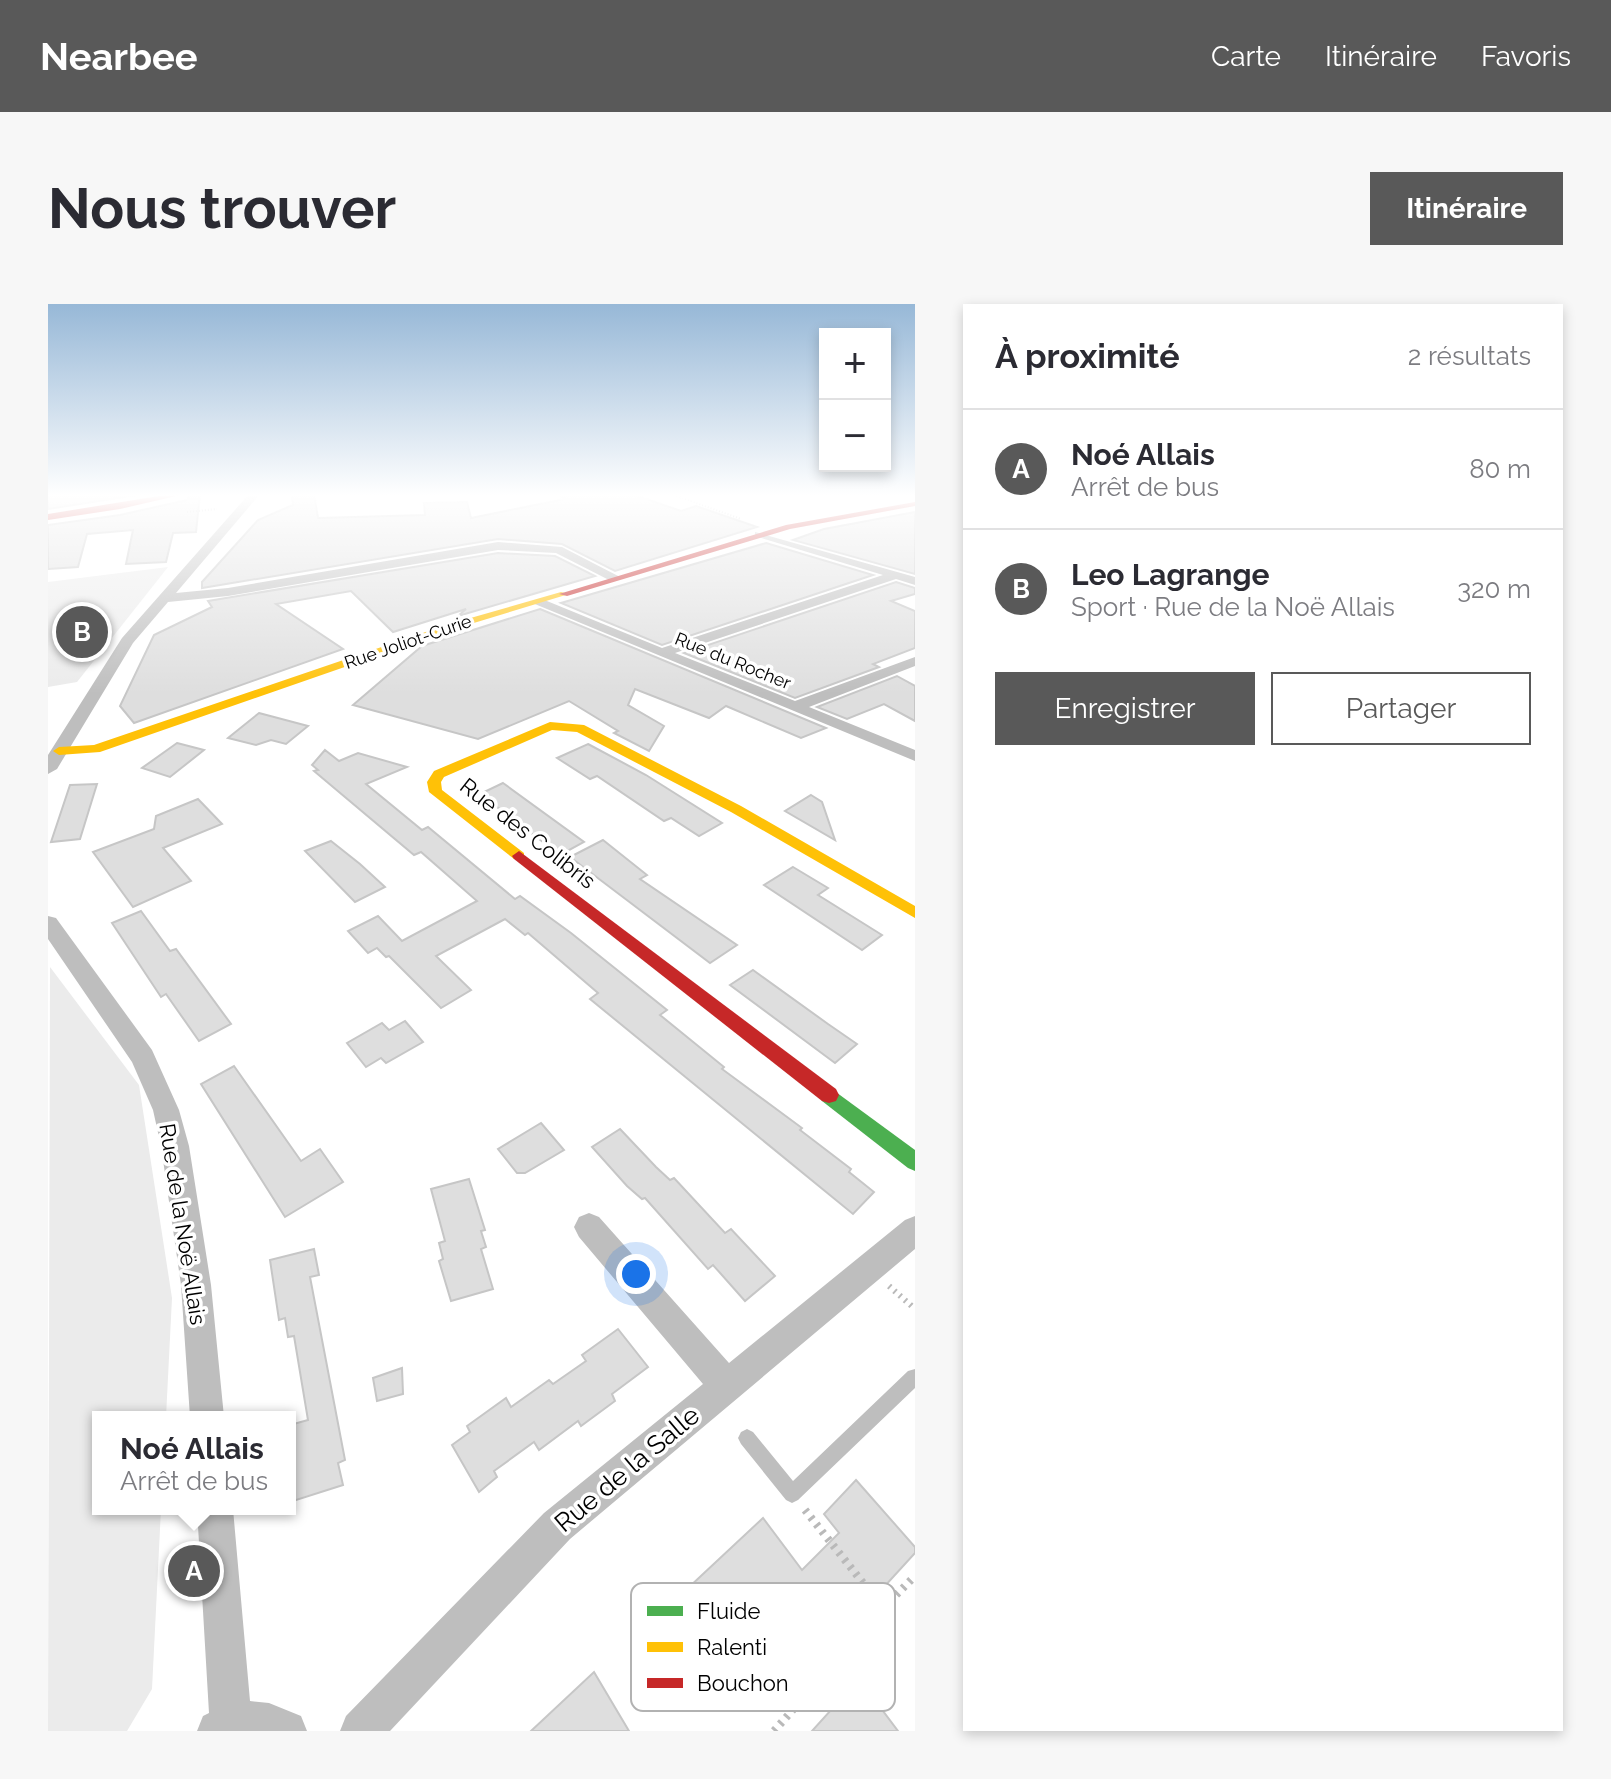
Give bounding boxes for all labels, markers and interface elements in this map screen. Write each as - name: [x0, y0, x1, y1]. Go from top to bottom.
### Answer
- text: Nearbee: [40, 34, 198, 79]
- text: Carte: [1211, 40, 1281, 73]
- text: Itinéraire: [1325, 40, 1437, 73]
- text: Favoris: [1481, 40, 1571, 73]
- button: Itinéraire: [1370, 172, 1563, 245]
- text: Nous trouver: [48, 175, 396, 241]
- map controls: [819, 328, 891, 472]
- button: +: [819, 328, 891, 400]
- text: À proximité: [995, 336, 1180, 376]
- text: 2 résultats: [1408, 341, 1531, 371]
- button: −: [819, 400, 891, 472]
- text: Noé Allais: [1071, 437, 1215, 472]
- text: A: [1012, 454, 1030, 484]
- text: 80 m: [1469, 454, 1531, 484]
- text: Arrêt de bus: [1071, 472, 1219, 502]
- text: Leo Lagrange: [1071, 557, 1269, 592]
- text: B: [1012, 574, 1030, 604]
- text: 320 m: [1457, 574, 1531, 604]
- text: Sport · Rue de la Noë Allais: [1071, 592, 1395, 622]
- pin: B: [56, 602, 108, 662]
- street label: Rue Joliot-Curie: [342, 610, 475, 673]
- street label: Rue du Rocher: [672, 628, 795, 694]
- button: Enregistrer: [995, 672, 1255, 745]
- button: Partager: [1271, 672, 1531, 745]
- street label: Rue des Colibris: [455, 772, 601, 894]
- street label: Rue de la Noë Allais: [154, 1121, 212, 1327]
- your location: [616, 1254, 656, 1294]
- street label: Rue de la Salle: [549, 1400, 705, 1538]
- popup: [92, 1411, 296, 1515]
- text: Noé Allais: [120, 1431, 264, 1466]
- text: Arrêt de bus: [120, 1466, 268, 1496]
- pin: A: [168, 1541, 220, 1601]
- legend: [631, 1583, 895, 1711]
- text: Fluide: [697, 1598, 760, 1624]
- text: Ralenti: [697, 1634, 767, 1660]
- text: Bouchon: [697, 1670, 789, 1696]

